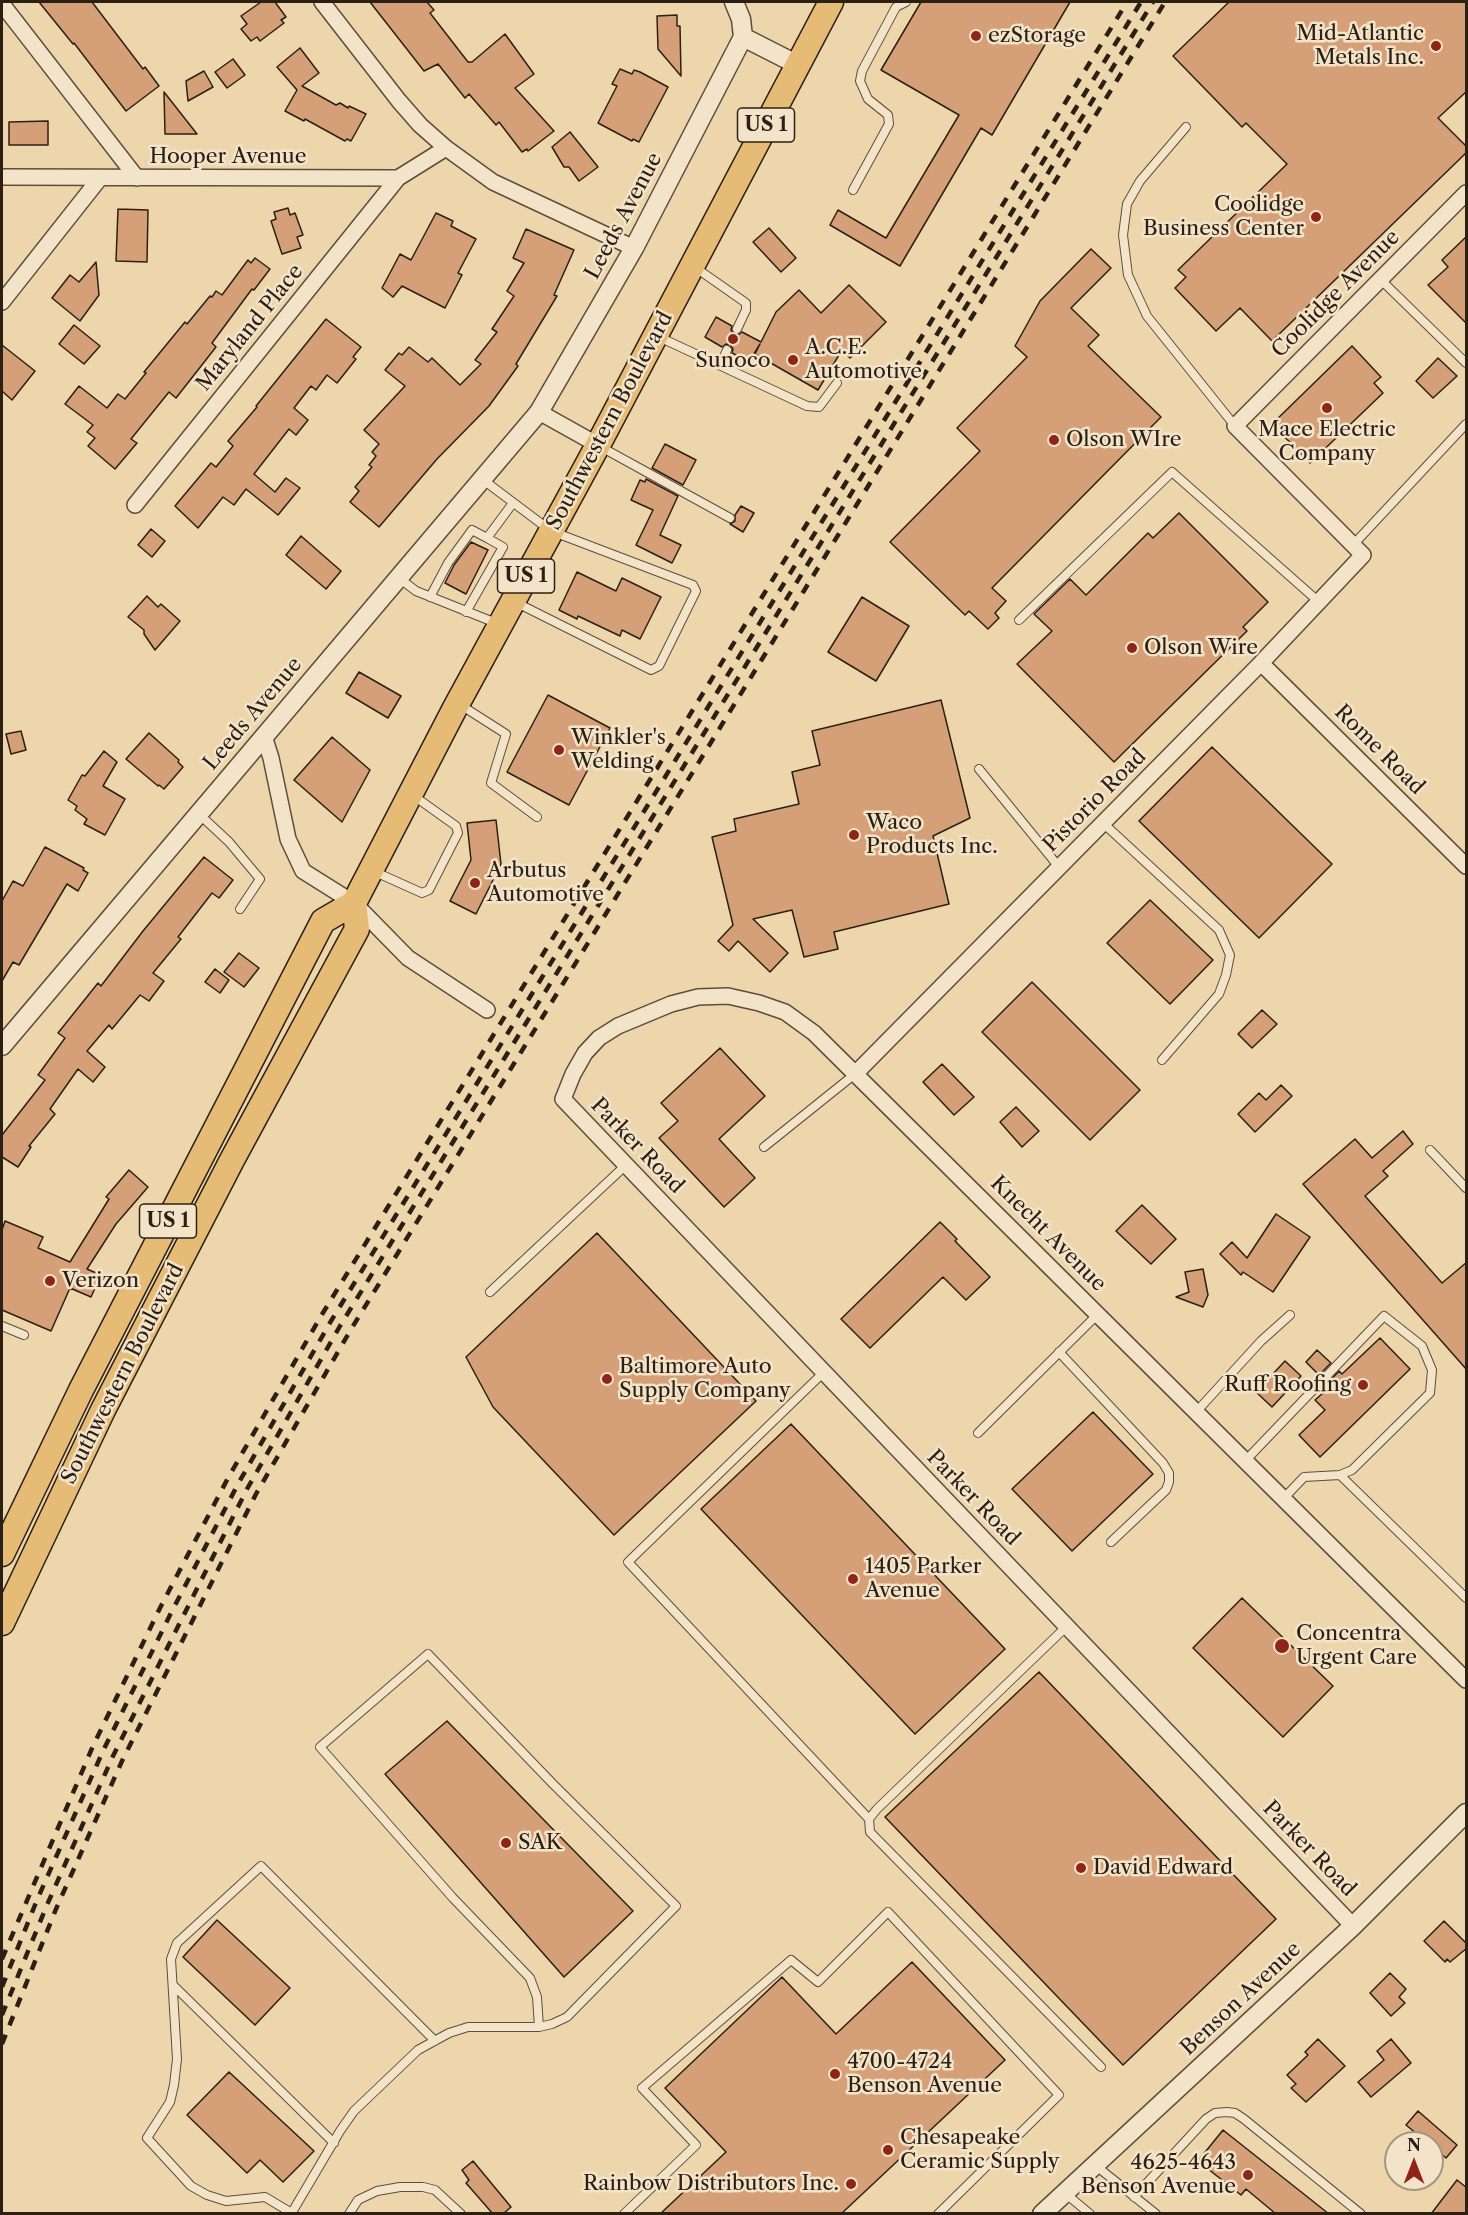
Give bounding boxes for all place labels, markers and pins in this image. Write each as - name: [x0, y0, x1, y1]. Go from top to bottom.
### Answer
- place label: Mid-Atlantic Metals Inc.: [1296, 21, 1424, 71]
- place label: ezStorage: [988, 23, 1086, 49]
- marker: ezStorage: [969, 29, 983, 43]
- marker: Mid-Atlantic Metals Inc.: [1429, 39, 1443, 53]
- place label: Coolidge Business Center: [1143, 192, 1304, 242]
- marker: Coolidge Business Center: [1309, 210, 1323, 224]
- marker: Sunoco: [726, 332, 740, 346]
- place label: A.C.E. Automotive: [805, 335, 922, 385]
- place label: Sunoco: [695, 348, 771, 374]
- marker: A.C.E. Automotive: [786, 353, 800, 367]
- marker: Mace Electric Company: [1320, 401, 1334, 415]
- place label: Mace Electric Company: [1258, 417, 1396, 467]
- place label: Olson WIre: [1066, 427, 1181, 453]
- marker: Olson WIre: [1047, 433, 1061, 447]
- place label: Olson Wire: [1144, 635, 1258, 661]
- marker: Olson Wire: [1125, 641, 1139, 655]
- place label: Winkler's Welding: [571, 725, 666, 775]
- marker: Winkler's Welding: [552, 743, 566, 757]
- place label: Waco Products Inc.: [866, 810, 998, 860]
- marker: Waco Products Inc.: [847, 828, 861, 842]
- place label: Arbutus Automotive: [487, 858, 604, 908]
- marker: Arbutus Automotive: [468, 876, 482, 890]
- place label: Verizon: [62, 1268, 139, 1294]
- marker: Verizon: [43, 1274, 57, 1288]
- place label: Baltimore Auto Supply Company: [619, 1354, 791, 1404]
- marker: Baltimore Auto Supply Company: [600, 1372, 614, 1386]
- place label: Ruff Roofing: [1224, 1372, 1351, 1398]
- marker: Ruff Roofing: [1356, 1378, 1370, 1392]
- place label: 1405 Parker Avenue: [865, 1554, 982, 1604]
- marker: 1405 Parker Avenue: [846, 1572, 860, 1586]
- place label: Concentra Urgent Care: [1296, 1621, 1417, 1671]
- marker: Concentra Urgent Care: [1273, 1637, 1291, 1655]
- place label: SAK: [518, 1830, 562, 1856]
- marker: SAK: [499, 1836, 513, 1850]
- place label: David Edward: [1093, 1855, 1233, 1881]
- marker: David Edward: [1074, 1861, 1088, 1875]
- place label: 4700-4724 Benson Avenue: [847, 2049, 1002, 2099]
- marker: 4700-4724 Benson Avenue: [828, 2067, 842, 2081]
- place label: Chesapeake Ceramic Supply: [900, 2125, 1060, 2175]
- marker: Chesapeake Ceramic Supply: [881, 2143, 895, 2157]
- place label: 4625-4643 Benson Avenue: [1081, 2150, 1236, 2200]
- marker: 4625-4643 Benson Avenue: [1241, 2168, 1255, 2182]
- place label: Rainbow Distributors Inc.: [583, 2171, 839, 2197]
- marker: Rainbow Distributors Inc.: [844, 2177, 858, 2191]

